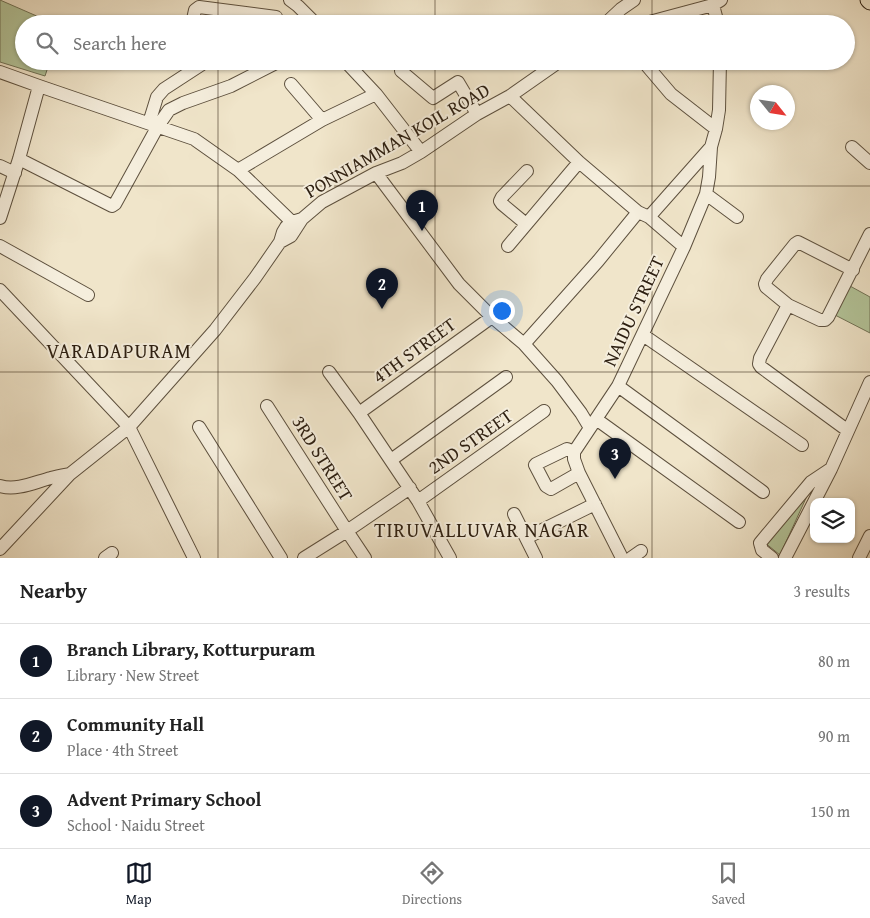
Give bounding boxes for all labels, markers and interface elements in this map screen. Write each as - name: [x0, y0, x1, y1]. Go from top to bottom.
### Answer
- search box: [15, 15, 855, 70]
- icon: search: [33, 29, 61, 57]
- text: Search here: [73, 29, 167, 57]
- street label: PONNIAMMAN KOIL ROAD: [299, 75, 495, 205]
- north arrow: [750, 85, 795, 130]
- pin: 1: [406, 190, 438, 231]
- street label: NAIDU STREET: [595, 251, 671, 371]
- pin: 2: [366, 268, 398, 309]
- your location: [489, 298, 515, 324]
- street label: 4TH STREET: [366, 310, 462, 390]
- district label: VARADAPURAM: [46, 336, 192, 365]
- street label: 2ND STREET: [422, 401, 518, 481]
- street label: 3RD STREET: [286, 410, 361, 507]
- pin: 3: [599, 438, 631, 479]
- map controls: [810, 498, 855, 543]
- button: layers: [810, 498, 855, 543]
- district label: TIRUVALLUVAR NAGAR: [374, 515, 590, 544]
- text: Nearby: [20, 575, 87, 606]
- text: 3 results: [793, 579, 850, 603]
- text: Branch Library, Kotturpuram: [67, 635, 315, 663]
- text: 1: [32, 649, 40, 673]
- text: 80 m: [818, 649, 850, 673]
- text: Library · New Street: [67, 663, 199, 687]
- text: Community Hall: [67, 710, 204, 738]
- text: 2: [32, 724, 40, 748]
- text: 90 m: [818, 724, 850, 748]
- text: Place · 4th Street: [67, 738, 178, 762]
- text: Advent Primary School: [67, 785, 261, 813]
- text: 3: [32, 799, 40, 823]
- text: 150 m: [810, 799, 850, 823]
- text: School · Naidu Street: [67, 813, 205, 837]
- tab: Map: [125, 859, 153, 909]
- tab: Directions: [402, 859, 462, 909]
- tab: Saved: [711, 859, 745, 909]

